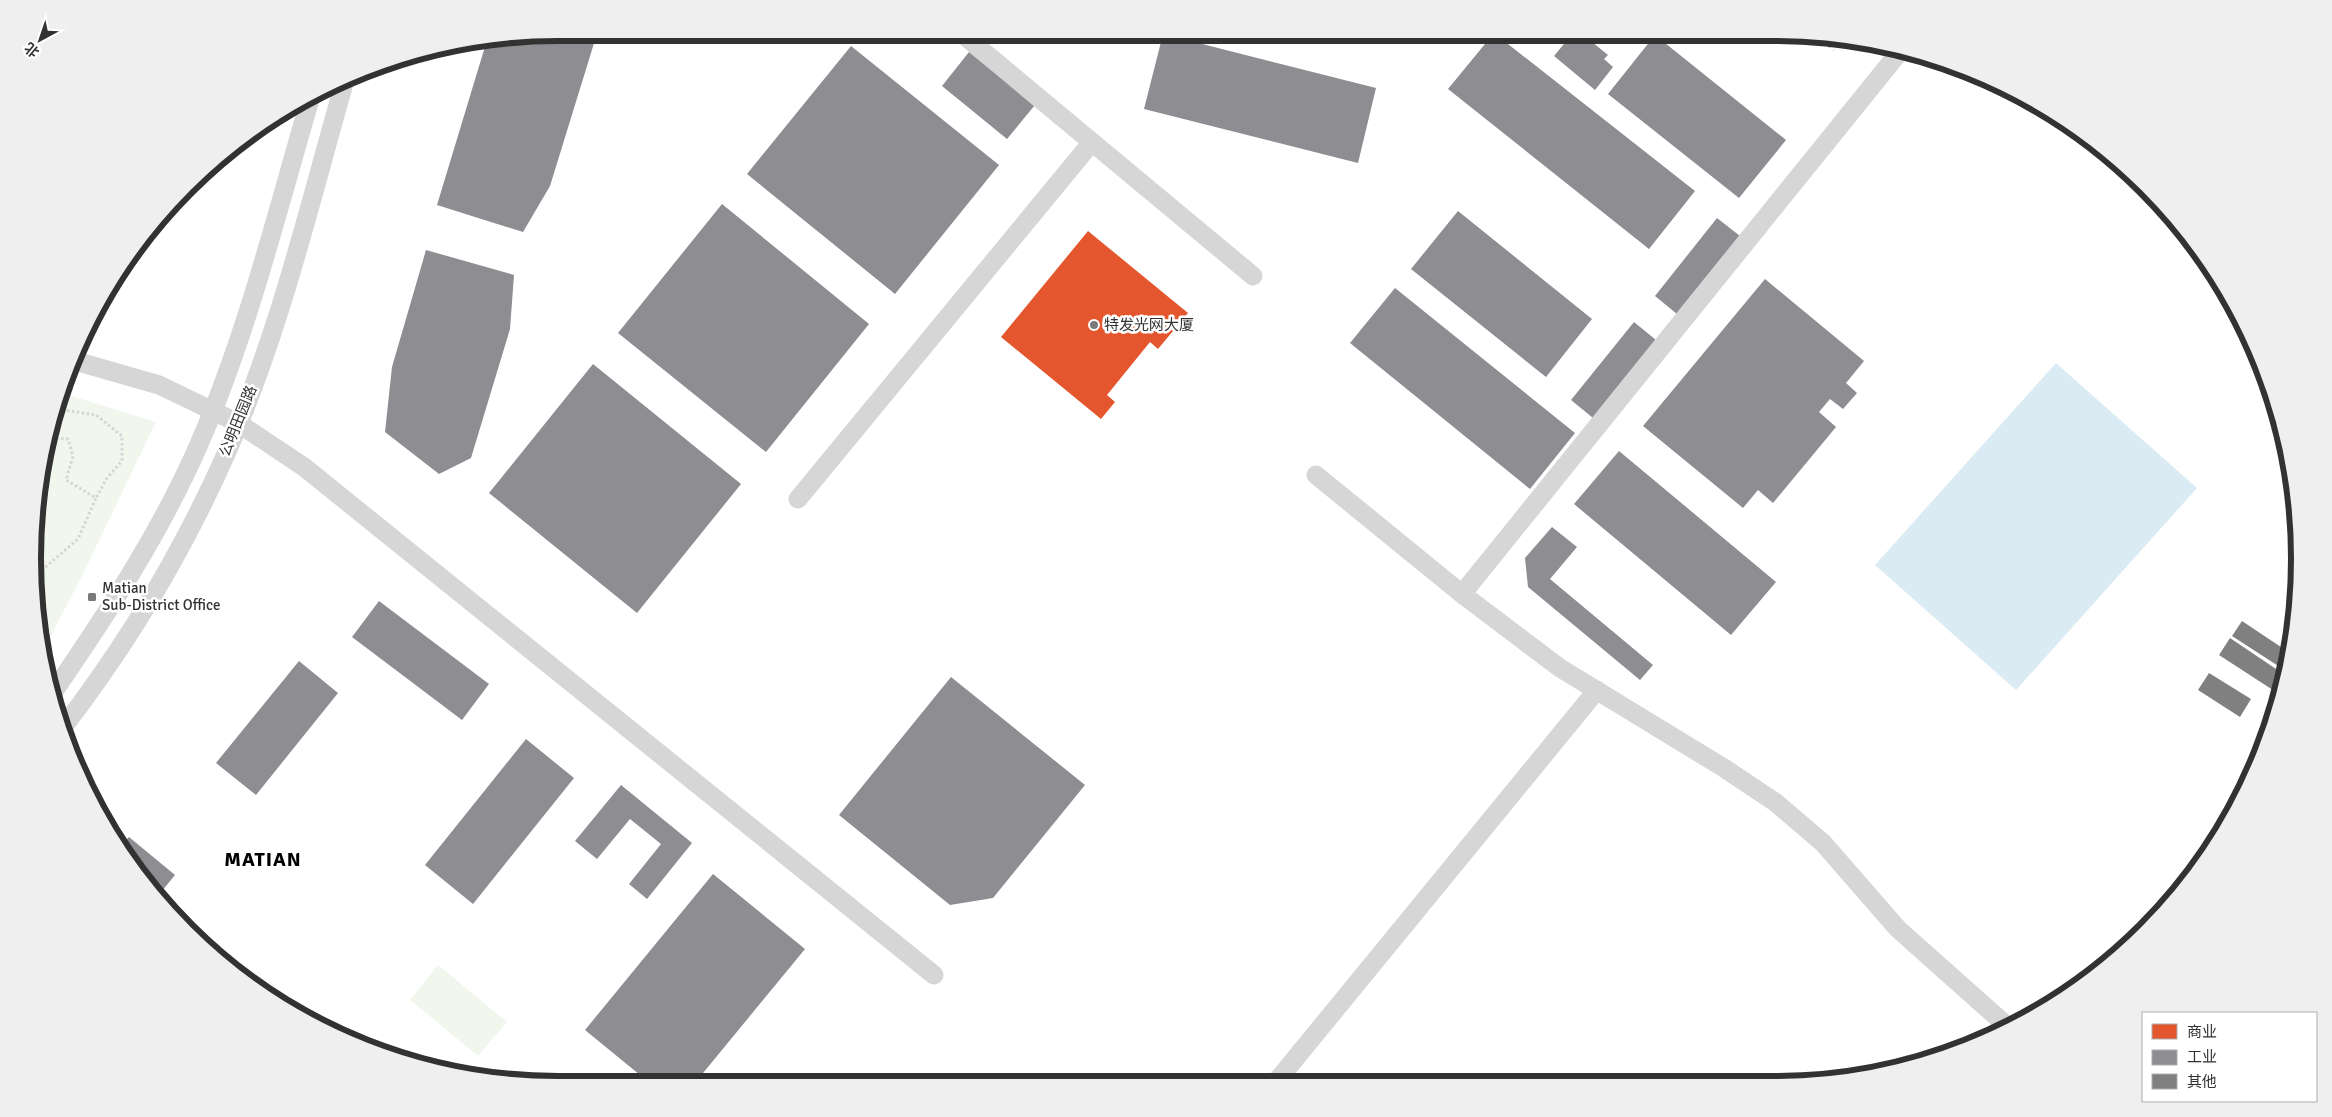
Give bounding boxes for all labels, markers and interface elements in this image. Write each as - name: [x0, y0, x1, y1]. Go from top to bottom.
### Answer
- north arrow: [15, 15, 65, 65]
- text: 北: [21, 39, 43, 61]
- place label: 特发光网大厦: [1104, 316, 1194, 334]
- marker: 特发光网大厦: [1088, 319, 1100, 331]
- street label: 公明田园路: [216, 383, 260, 459]
- place label: Matian Sub-District Office: [102, 579, 220, 614]
- marker: Matian Sub-District Office: [86, 591, 98, 603]
- district label: MATIAN: [224, 847, 302, 872]
- legend: [2142, 1012, 2317, 1102]
- text: 商业: [2187, 1023, 2217, 1041]
- text: 工业: [2187, 1048, 2217, 1066]
- text: 其他: [2187, 1073, 2217, 1091]

